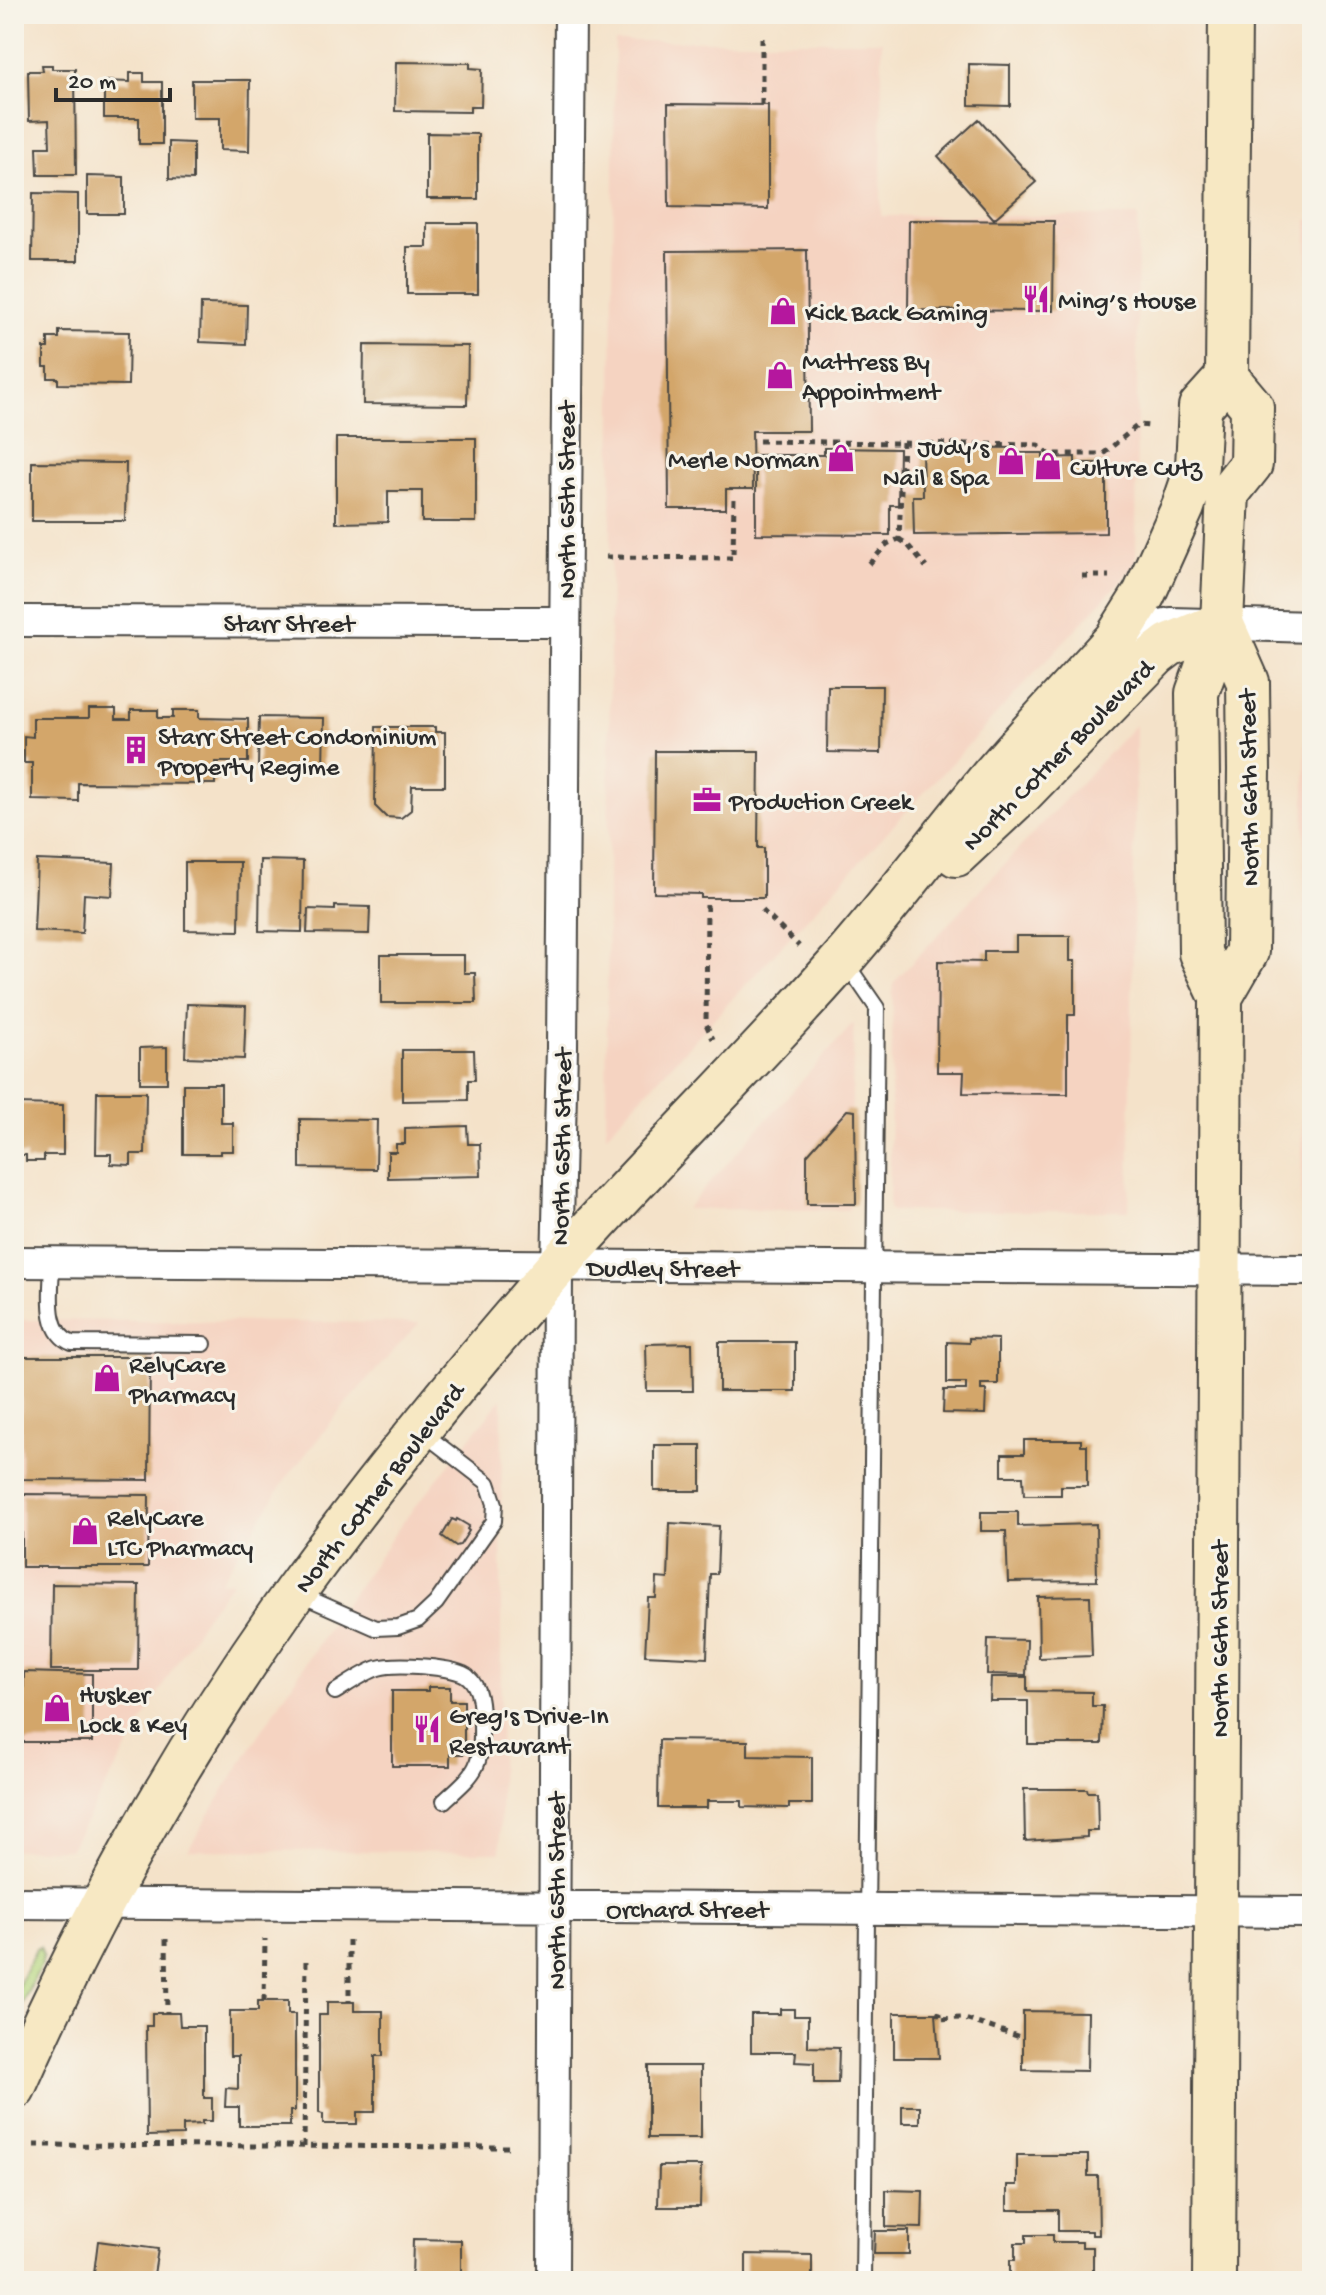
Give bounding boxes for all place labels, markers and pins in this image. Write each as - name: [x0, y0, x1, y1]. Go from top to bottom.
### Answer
- restaurant icon: Ming’s House: [1021, 284, 1051, 314]
- place label: Ming’s House: [1058, 288, 1197, 319]
- shop icon: Kick Back Gaming: [768, 296, 798, 326]
- place label: Kick Back Gaming: [805, 300, 988, 331]
- place label: Mattress By Appointment: [802, 349, 942, 410]
- shop icon: Mattress By Appointment: [765, 360, 795, 390]
- place label: Judy’s Nail & Spa: [883, 435, 991, 496]
- shop icon: Merle Norman: [826, 443, 856, 473]
- shop icon: Judy’s Nail & Spa: [996, 446, 1026, 476]
- place label: Merle Norman: [668, 447, 820, 478]
- shop icon: Culture Cutz: [1033, 451, 1063, 481]
- place label: Culture Cutz: [1070, 455, 1204, 486]
- place label: Starr Street Condominium Property Regime: [157, 724, 437, 785]
- building icon: Starr Street Condominium Property Regime: [121, 735, 151, 765]
- office icon: Production Creek: [692, 785, 722, 815]
- place label: Production Creek: [728, 789, 915, 820]
- place label: RelyCare Pharmacy: [128, 1352, 236, 1413]
- shop icon: RelyCare Pharmacy: [92, 1363, 122, 1393]
- place label: RelyCare LTC Pharmacy: [107, 1505, 253, 1566]
- shop icon: RelyCare LTC Pharmacy: [70, 1516, 100, 1546]
- place label: Husker Lock & Key: [79, 1682, 187, 1743]
- shop icon: Husker Lock & Key: [42, 1693, 72, 1723]
- place label: Greg's Drive-In Restaurant: [449, 1703, 609, 1764]
- restaurant icon: Greg's Drive-In Restaurant: [412, 1714, 442, 1744]

